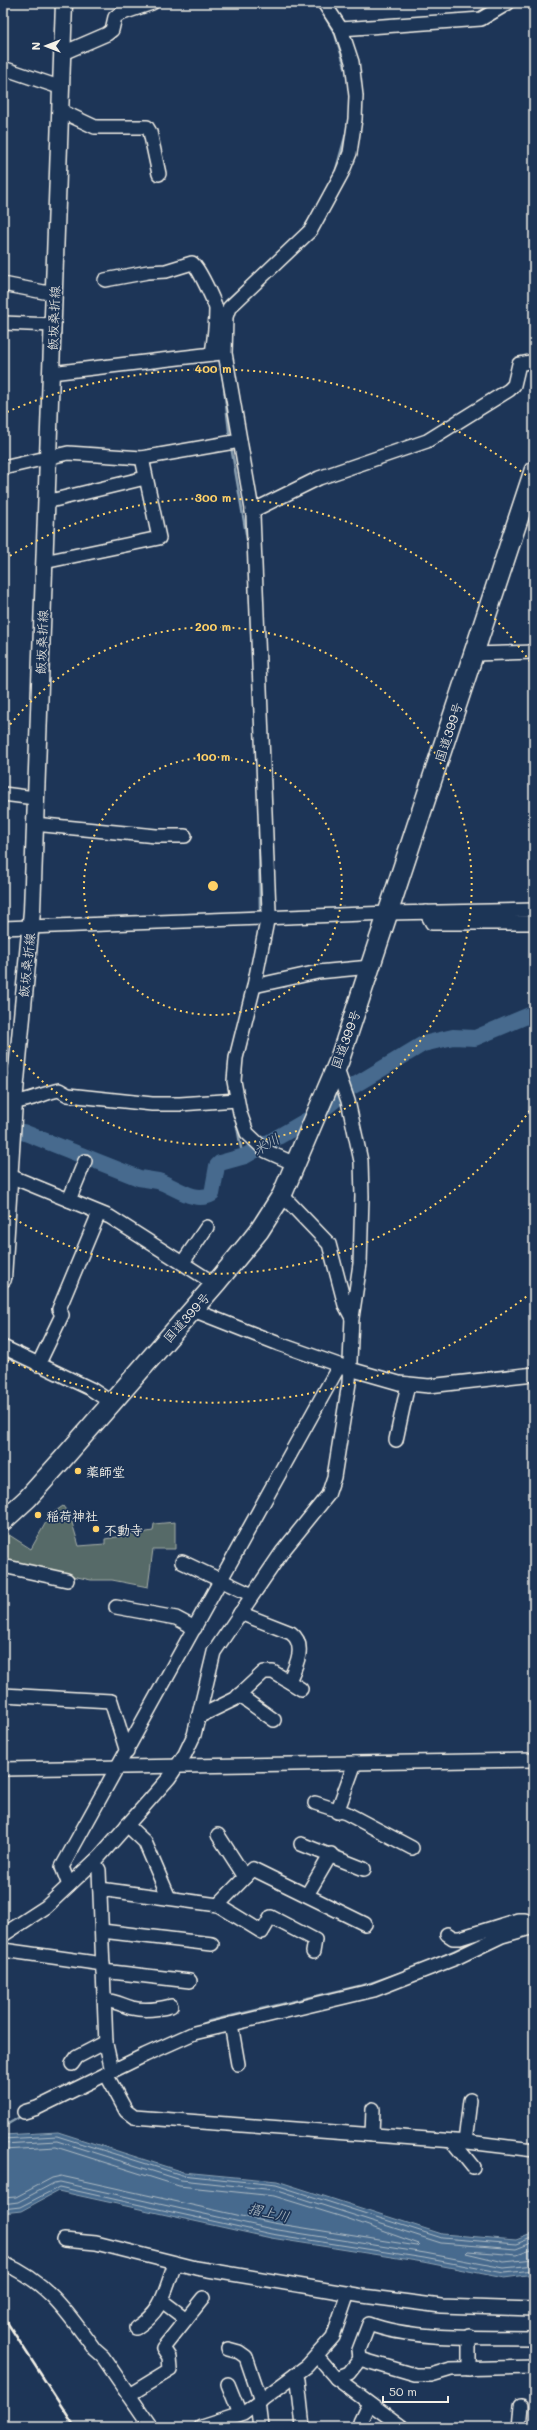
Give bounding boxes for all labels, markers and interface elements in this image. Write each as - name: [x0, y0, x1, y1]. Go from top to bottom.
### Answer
- north arrow: [26, 26, 66, 66]
- text: N: [28, 42, 43, 50]
- street label: 飯坂桑折線: [43, 284, 63, 351]
- text: 400 m: [195, 360, 231, 376]
- text: 300 m: [195, 489, 231, 505]
- street label: 飯坂桑折線: [31, 608, 51, 675]
- text: 200 m: [195, 618, 231, 634]
- street label: 国道399号: [430, 700, 466, 764]
- text: 100 m: [196, 748, 230, 764]
- centre of rings: [206, 879, 220, 893]
- street label: 飯坂桑折線: [14, 931, 38, 998]
- street label: 国道399号: [326, 1007, 364, 1071]
- water label: 米川: [249, 1129, 283, 1159]
- street label: 国道399号: [159, 1288, 213, 1346]
- place label: 薬師堂: [86, 1463, 125, 1480]
- marker: 薬師堂: [73, 1466, 83, 1476]
- place label: 稲荷神社: [46, 1507, 98, 1524]
- marker: 稲荷神社: [33, 1510, 43, 1520]
- place label: 不動寺: [104, 1521, 143, 1538]
- marker: 不動寺: [91, 1524, 101, 1534]
- water label: 摺上川: [246, 2198, 292, 2226]
- scale bar: [383, 2378, 448, 2404]
- text: 50 m: [389, 2383, 417, 2399]

